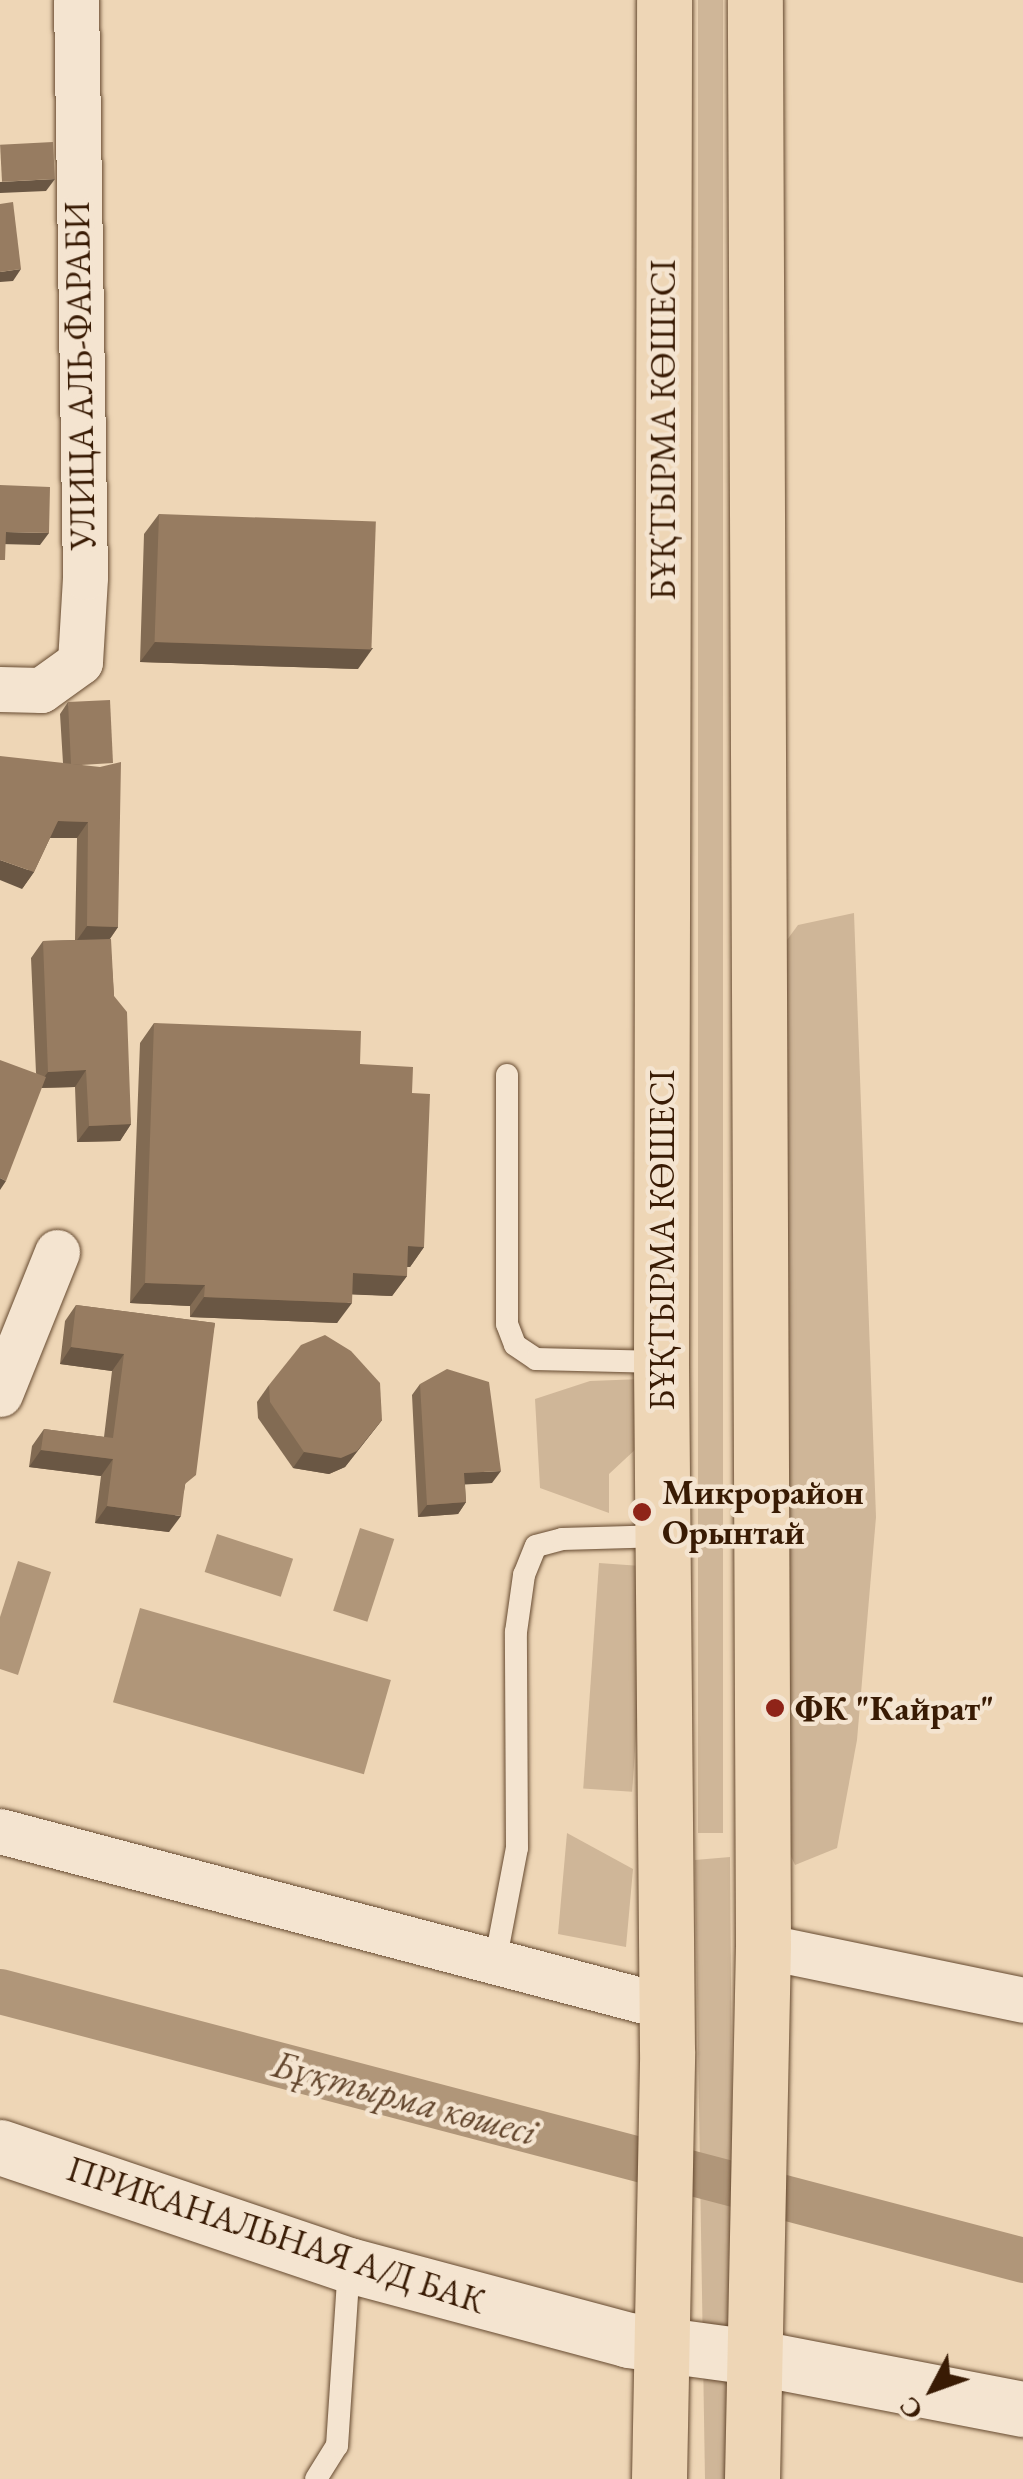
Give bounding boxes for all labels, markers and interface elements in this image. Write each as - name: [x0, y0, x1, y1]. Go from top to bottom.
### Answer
- street label: УЛИЦА АЛЬ-ФАРАБИ: [56, 201, 104, 551]
- street label: БҰҚТЫРМА КӨШЕСІ: [642, 259, 684, 601]
- street label: БҰҚТЫРМА КӨШЕСІ: [641, 1069, 683, 1411]
- place label: Микрорайон Орынтай: [662, 1471, 864, 1553]
- marker: Микрорайон Орынтай: [631, 1501, 653, 1523]
- place label: ФК "Кайрат": [795, 1687, 994, 1729]
- marker: ФК "Кайрат": [764, 1697, 786, 1719]
- water label: Бұқтырма көшесі: [268, 2040, 542, 2154]
- street label: ПРИКАНАЛЬНАЯ А/Д БАК: [62, 2148, 490, 2322]
- north arrow: [883, 2339, 983, 2439]
- text: С: [890, 2389, 930, 2428]

